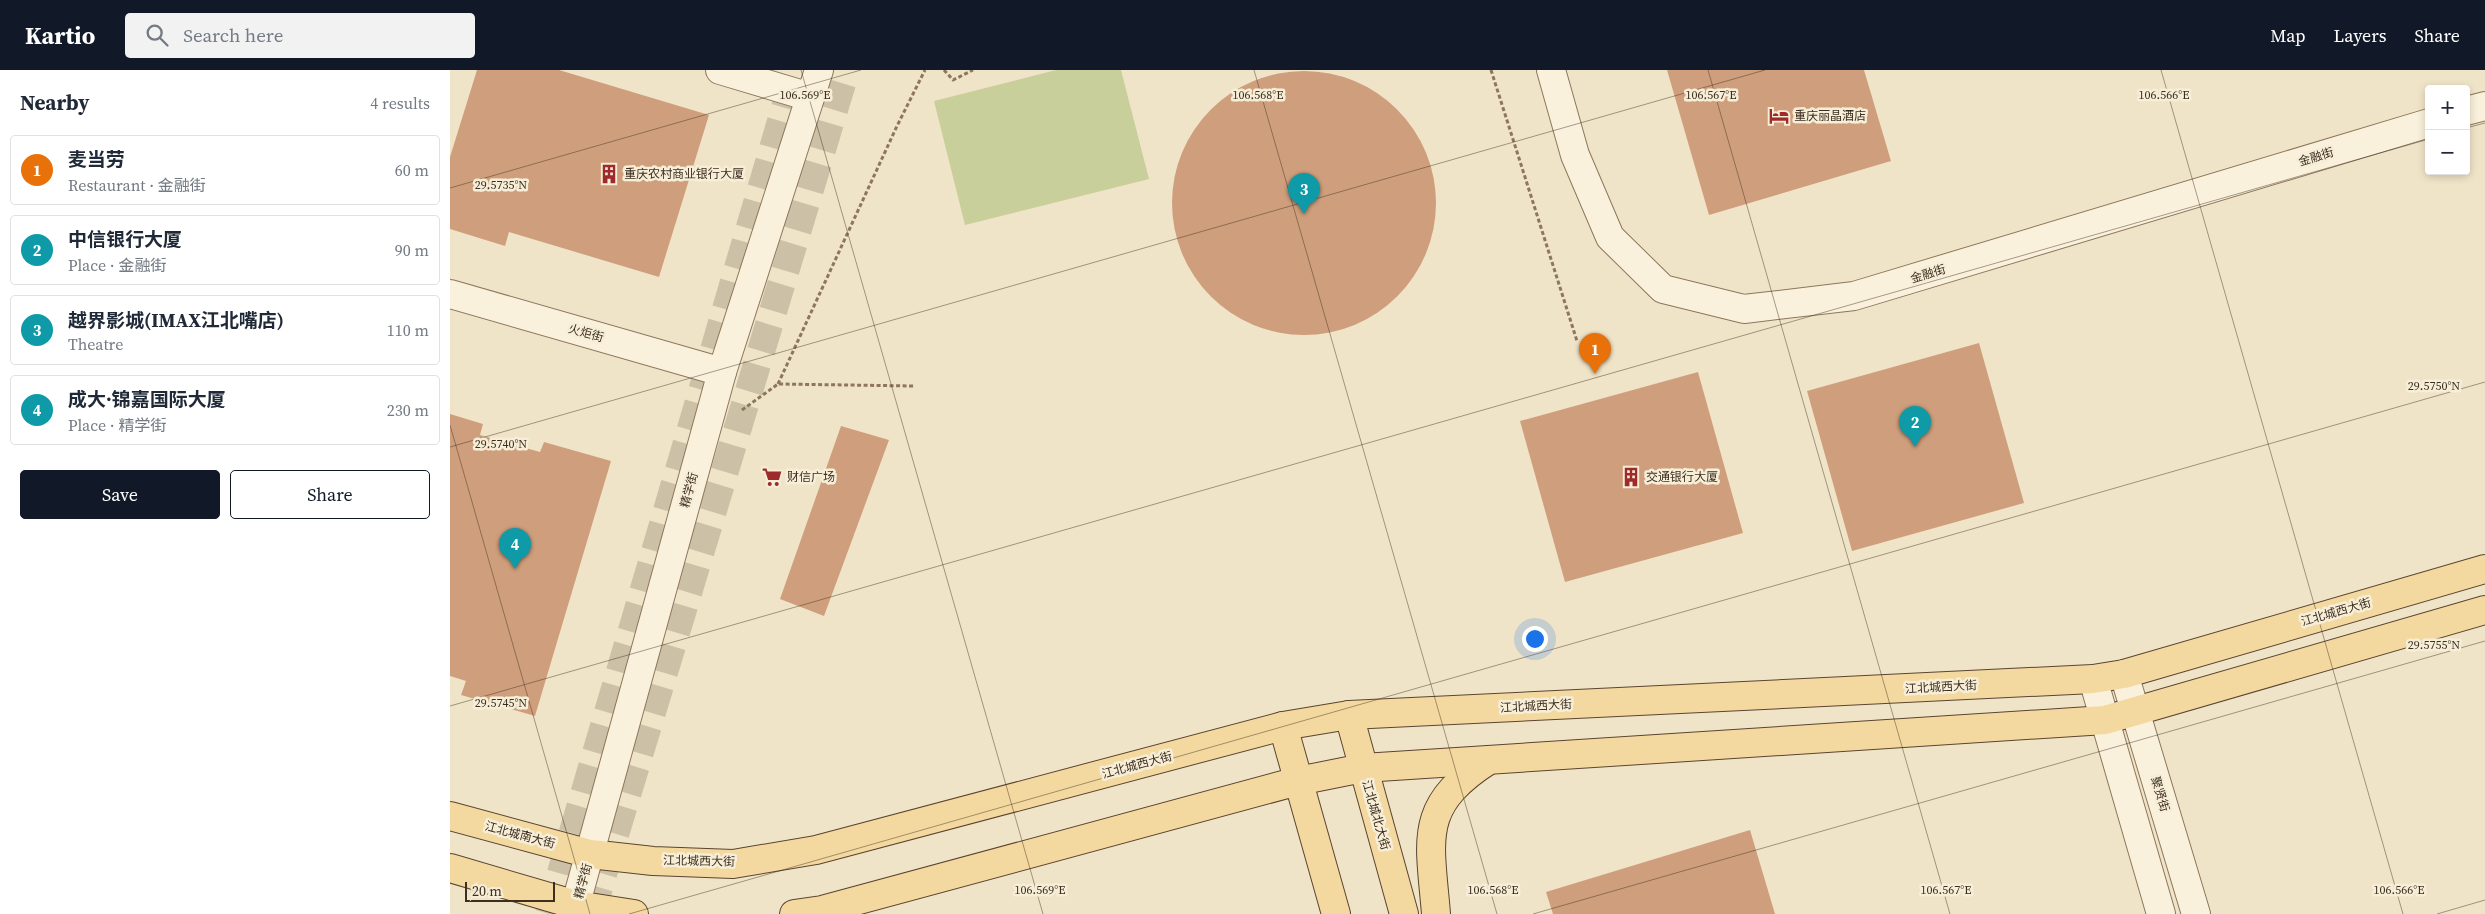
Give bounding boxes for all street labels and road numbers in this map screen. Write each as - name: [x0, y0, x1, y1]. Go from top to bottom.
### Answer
- street label: 金融街: [2296, 144, 2336, 170]
- street label: 金融街: [1908, 261, 1948, 287]
- street label: 火炬街: [566, 320, 606, 346]
- street label: 精学街: [677, 471, 701, 509]
- street label: 江北城西大街: [2299, 594, 2373, 630]
- street label: 江北城西大街: [1905, 677, 1977, 697]
- street label: 江北城西大街: [1500, 696, 1572, 716]
- street label: 江北城西大街: [1100, 748, 1174, 782]
- street label: 聚贤街: [2147, 774, 2173, 814]
- street label: 江北城北大街: [1358, 778, 1394, 852]
- street label: 江北城南大街: [483, 818, 557, 852]
- street label: 江北城西大街: [663, 852, 735, 870]
- street label: 精学街: [571, 862, 595, 900]

